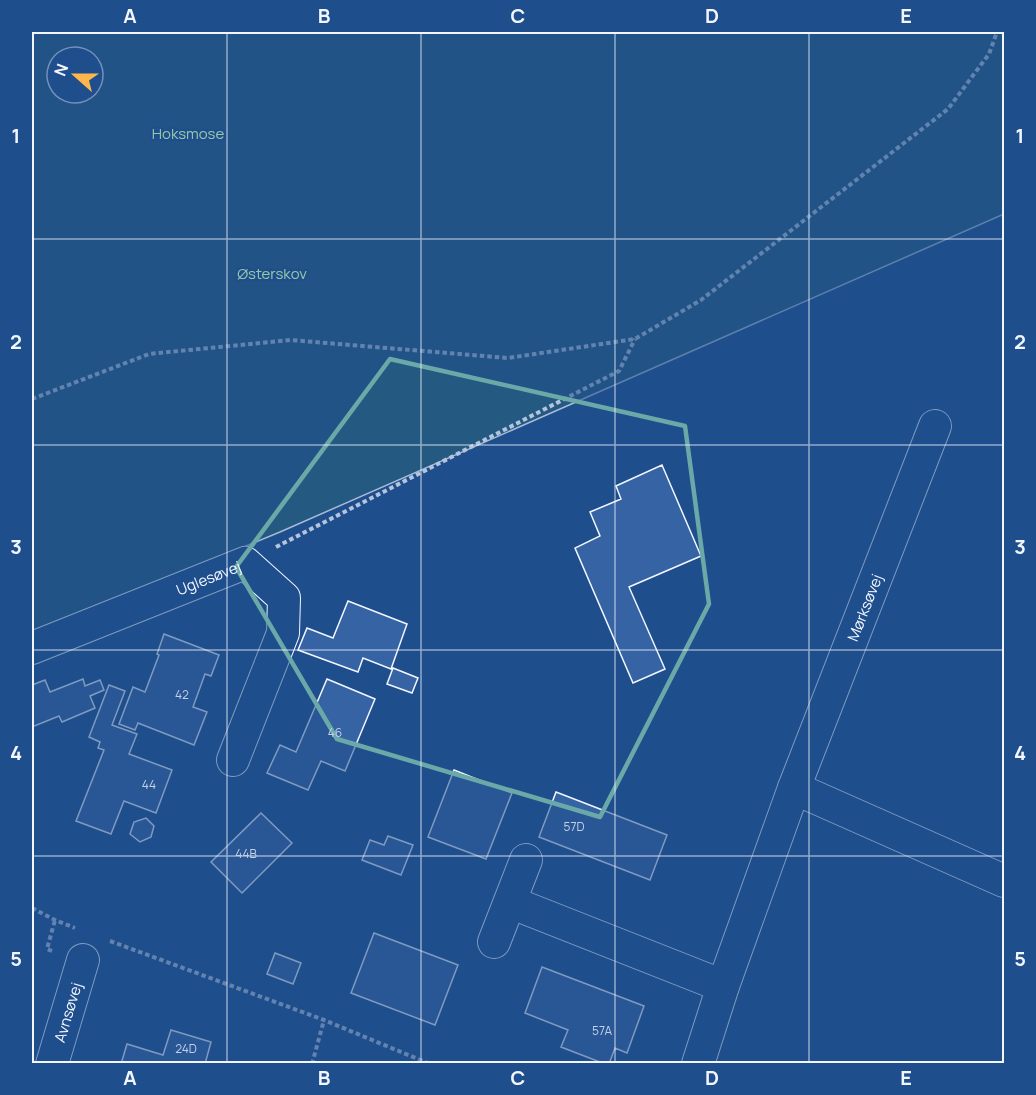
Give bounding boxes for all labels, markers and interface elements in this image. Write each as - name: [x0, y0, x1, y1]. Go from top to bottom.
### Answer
- text: A: [123, 2, 137, 29]
- text: B: [318, 2, 331, 29]
- text: C: [511, 2, 525, 29]
- text: D: [705, 2, 719, 29]
- text: E: [900, 2, 912, 29]
- north arrow: [45, 45, 105, 105]
- text: N: [49, 60, 73, 79]
- text: 1: [12, 122, 20, 149]
- text: 1: [1016, 122, 1024, 149]
- park label: Hoksmose: [152, 123, 224, 144]
- park label: Østerskov: [237, 263, 307, 284]
- text: 2: [10, 328, 22, 355]
- text: 2: [1014, 328, 1026, 355]
- text: 3: [10, 533, 22, 560]
- text: 3: [1014, 533, 1026, 560]
- street label: Uglesøvej: [173, 555, 244, 600]
- street label: Mørksøvej: [842, 571, 887, 644]
- house number: 42: [175, 686, 189, 703]
- house number: 46: [328, 724, 342, 741]
- text: 4: [10, 739, 22, 766]
- text: 4: [1014, 739, 1026, 766]
- house number: 44: [142, 776, 156, 793]
- house number: 57D: [563, 818, 585, 835]
- house number: 44B: [235, 845, 257, 862]
- text: 5: [10, 945, 22, 972]
- text: 5: [1014, 945, 1026, 972]
- street label: Avnsøvej: [49, 980, 86, 1045]
- house number: 57A: [592, 1022, 612, 1039]
- house number: 24D: [175, 1040, 197, 1057]
- text: A: [123, 1064, 137, 1091]
- text: B: [318, 1064, 331, 1091]
- text: C: [511, 1064, 525, 1091]
- text: D: [705, 1064, 719, 1091]
- text: E: [900, 1064, 912, 1091]

